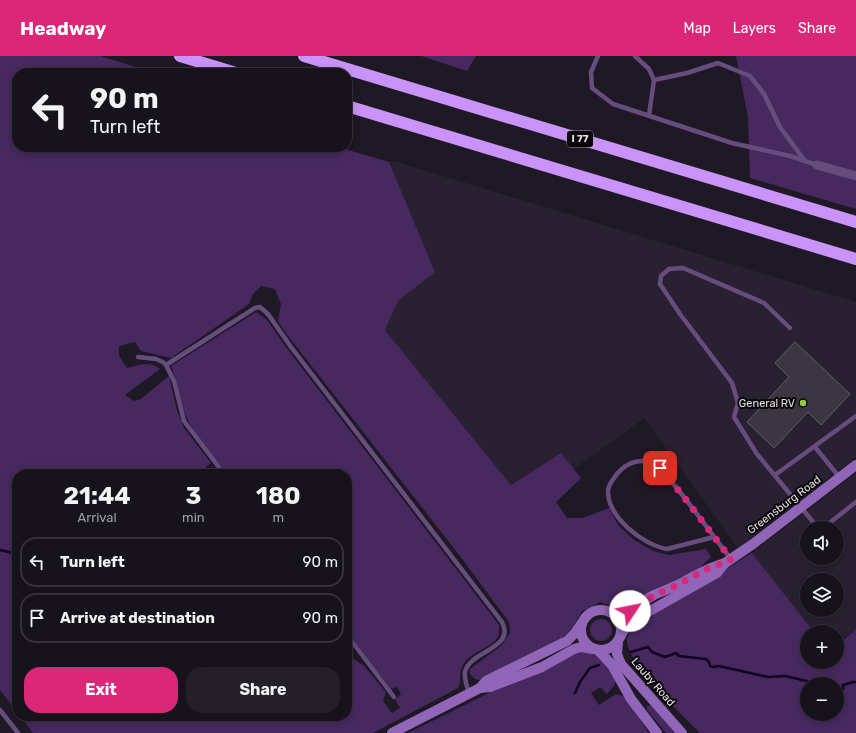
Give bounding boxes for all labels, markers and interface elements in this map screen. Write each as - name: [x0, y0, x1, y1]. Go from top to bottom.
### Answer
- text: Headway: [20, 17, 106, 40]
- text: Map: [684, 20, 711, 37]
- text: Layers: [733, 20, 776, 37]
- text: Share: [798, 20, 836, 37]
- text: 90 m: [90, 82, 159, 115]
- icon: left: [24, 84, 76, 136]
- text: Turn left: [90, 116, 160, 138]
- road number: I 77: [567, 131, 593, 147]
- place label: General RV: [739, 397, 795, 410]
- marker: General RV: [798, 398, 808, 408]
- pin: [643, 451, 677, 485]
- icon: arrive: [649, 457, 671, 479]
- street label: Greensburg Road: [745, 473, 823, 537]
- text: 21:44: [63, 482, 131, 510]
- text: 3: [185, 482, 201, 510]
- text: 180: [256, 482, 301, 510]
- text: Arrival: [78, 510, 117, 525]
- text: min: [182, 510, 205, 525]
- text: m: [273, 510, 284, 525]
- map controls: [800, 521, 844, 721]
- button: sound: [800, 521, 844, 565]
- icon: left: [26, 551, 48, 573]
- text: Turn left: [60, 553, 125, 571]
- text: 90 m: [303, 553, 338, 571]
- button: layers: [800, 573, 844, 617]
- position arrow: [609, 590, 651, 632]
- icon: arrive: [26, 607, 48, 629]
- text: Arrive at destination: [60, 609, 215, 627]
- text: 90 m: [303, 609, 338, 627]
- button: +: [800, 625, 844, 669]
- street label: Lauby Road: [628, 655, 678, 709]
- button: Exit: [24, 667, 178, 713]
- button: Share: [186, 667, 340, 713]
- button: −: [800, 677, 844, 721]

